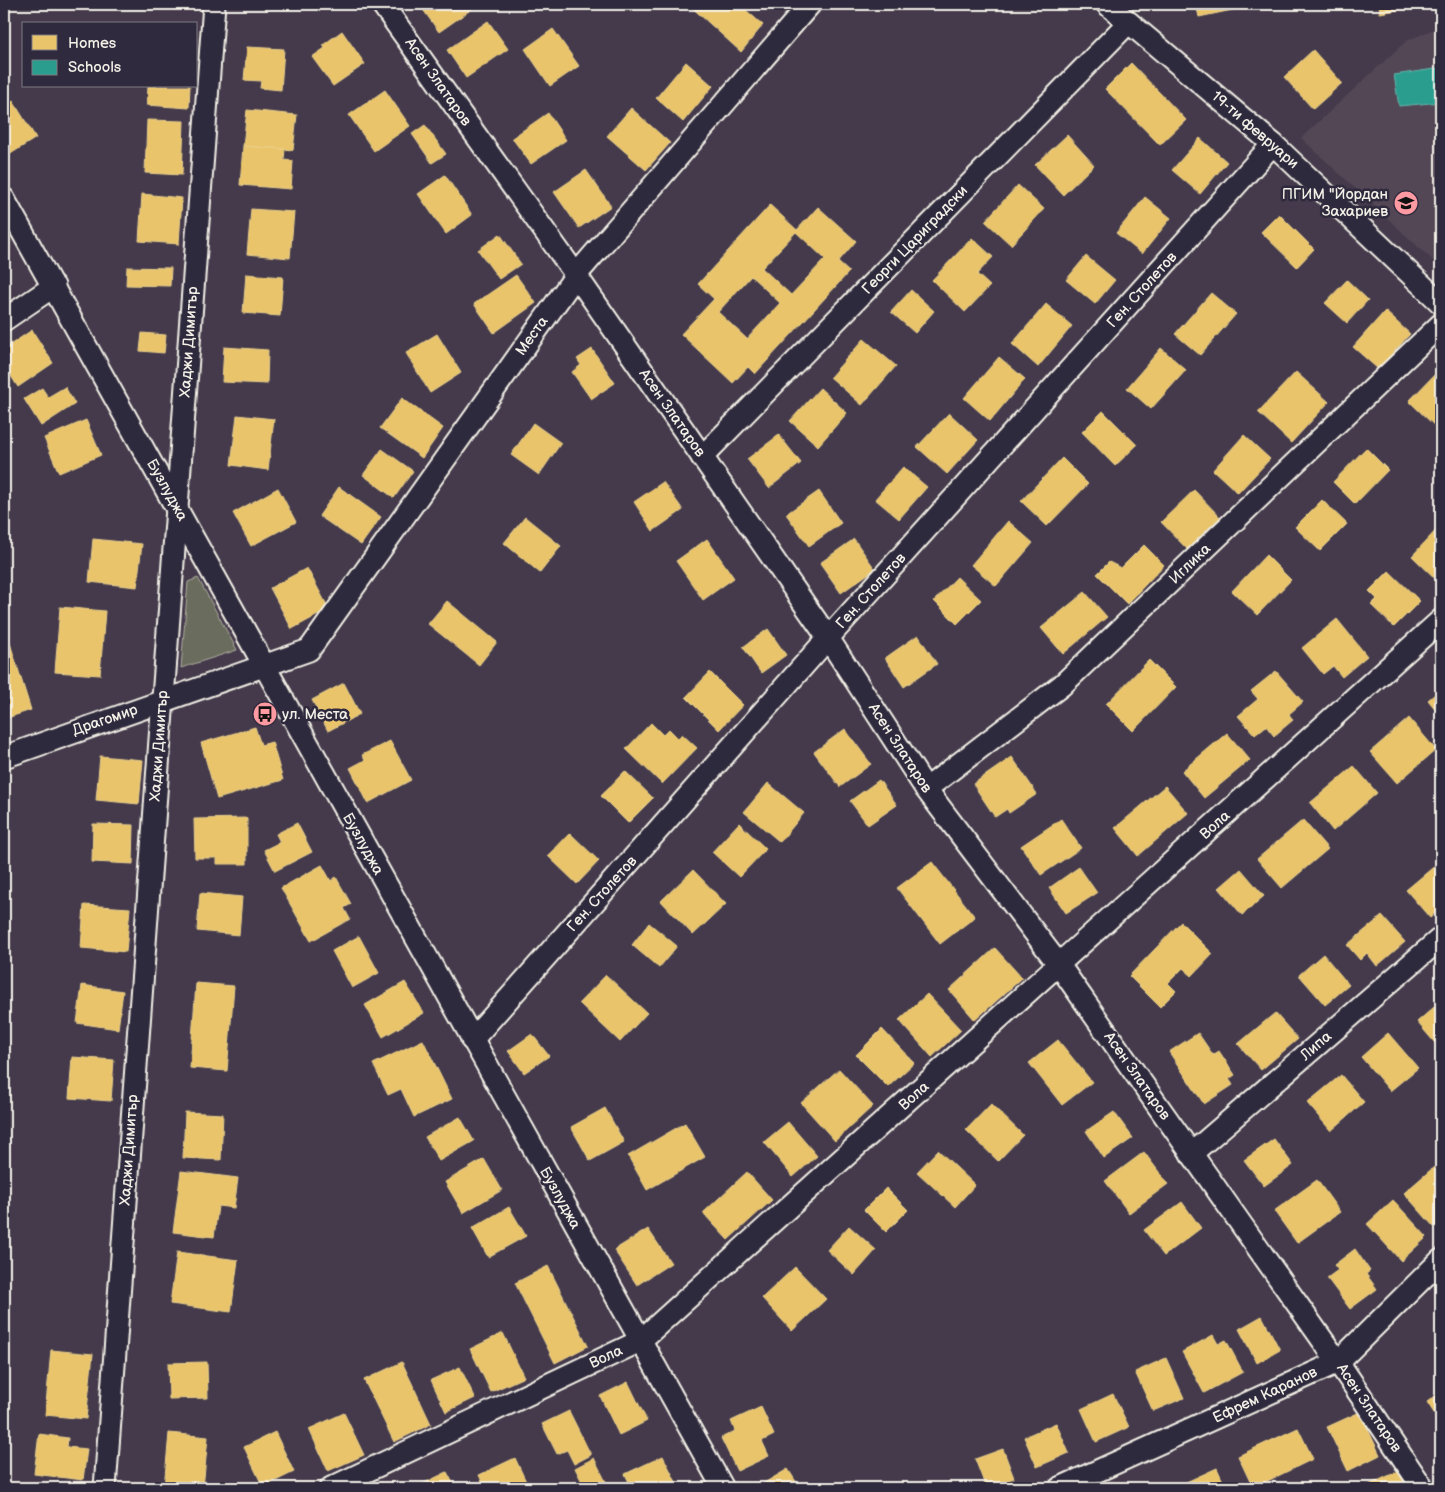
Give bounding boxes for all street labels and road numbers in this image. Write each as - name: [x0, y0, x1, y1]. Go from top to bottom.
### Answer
- street label: Асен Златаров: [400, 33, 475, 130]
- street label: 19-ти февруари: [1208, 87, 1302, 173]
- street label: Георги Цариградски: [858, 181, 972, 299]
- street label: Ген. Столетов: [1103, 248, 1181, 332]
- street label: Хаджи Димитър: [176, 285, 202, 398]
- street label: Места: [512, 313, 552, 359]
- street label: Асен Златаров: [634, 364, 709, 461]
- street label: Бузлуджа: [142, 456, 192, 525]
- street label: Иглика: [1165, 540, 1215, 588]
- street label: Ген. Столетов: [832, 549, 910, 633]
- street label: Хаджи Димитър: [146, 689, 172, 802]
- street label: Асен Златаров: [863, 699, 936, 797]
- street label: Драгомир: [70, 700, 141, 740]
- street label: Вола: [1196, 806, 1234, 844]
- street label: Бузлуджа: [338, 810, 388, 879]
- street label: Ген. Столетов: [563, 852, 641, 936]
- street label: Асен Златаров: [1099, 1027, 1174, 1124]
- street label: Липа: [1296, 1027, 1336, 1065]
- street label: Вола: [895, 1077, 933, 1115]
- street label: Хаджи Димитър: [116, 1093, 142, 1206]
- street label: Бузлуджа: [535, 1164, 585, 1233]
- street label: Вола: [586, 1341, 626, 1373]
- street label: Асен Златаров: [1332, 1359, 1406, 1456]
- street label: Ефрем Каранов: [1210, 1362, 1320, 1428]

